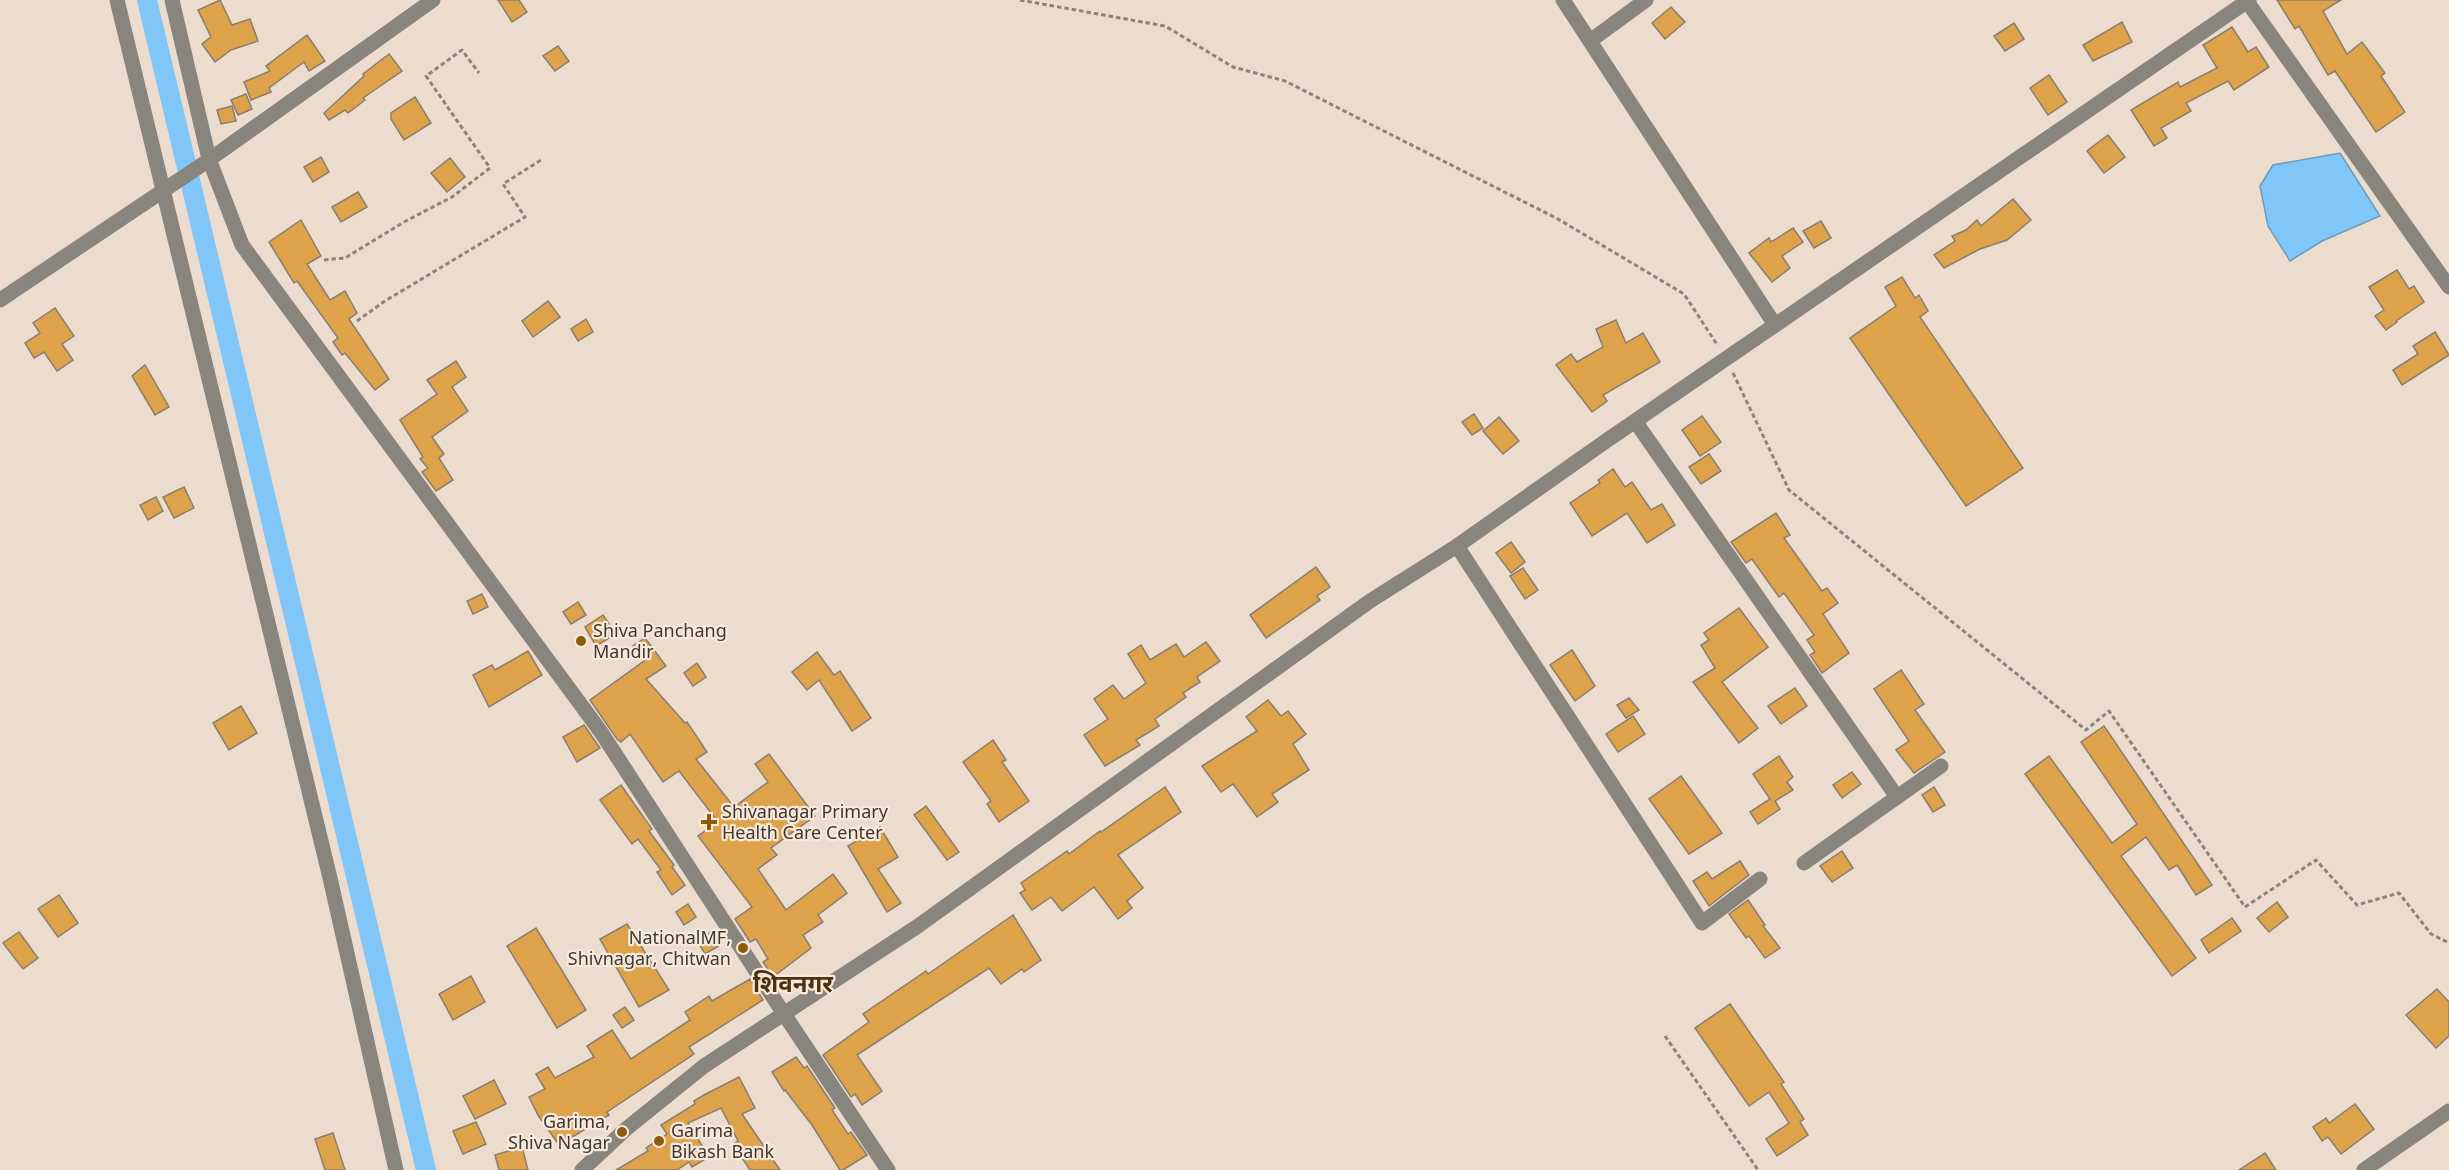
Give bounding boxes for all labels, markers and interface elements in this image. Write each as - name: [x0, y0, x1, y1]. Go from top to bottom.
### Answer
- place label: Shiva Panchang Mandir: [593, 621, 727, 665]
- marker: Shiva Panchang Mandir: [574, 634, 588, 648]
- place label: Shivanagar Primary Health Care Center: [722, 802, 889, 846]
- marker: Shivanagar Primary Health Care Center: [700, 813, 718, 831]
- place label: NationalMF, Shivnagar, Chitwan: [568, 928, 731, 972]
- marker: NationalMF, Shivnagar, Chitwan: [736, 941, 750, 955]
- district label: शिवनगर: [753, 970, 833, 1002]
- place label: Garima, Shiva Nagar: [508, 1112, 611, 1156]
- place label: Garima Bikash Bank: [671, 1121, 774, 1165]
- marker: Garima, Shiva Nagar: [615, 1125, 629, 1139]
- marker: Garima Bikash Bank: [652, 1134, 666, 1148]

